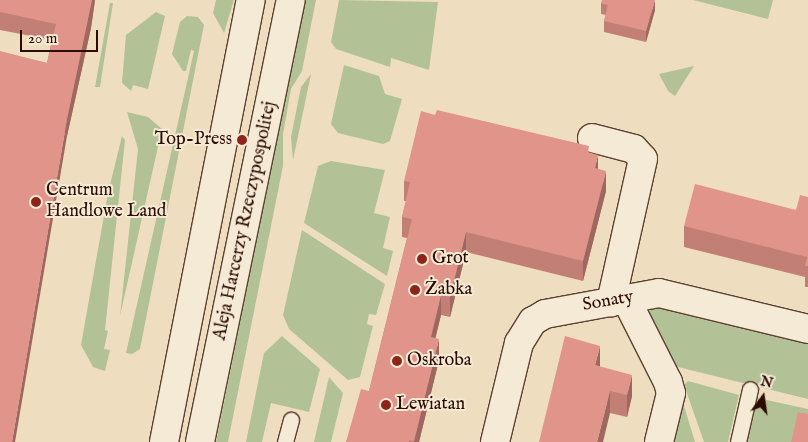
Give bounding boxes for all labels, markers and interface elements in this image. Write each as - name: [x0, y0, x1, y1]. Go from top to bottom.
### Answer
- scale bar: [22, 20, 100, 52]
- text: 20 m: [28, 29, 57, 48]
- street label: Aleja Harcerzy Rzeczypospolitej: [210, 100, 282, 342]
- place label: Top-Press: [155, 129, 232, 151]
- marker: Top-Press: [236, 134, 248, 146]
- place label: Centrum Handlowe Land: [46, 181, 166, 223]
- marker: Centrum Handlowe Land: [30, 196, 42, 208]
- place label: Grot: [432, 248, 469, 270]
- marker: Grot: [416, 253, 428, 265]
- place label: Żabka: [425, 279, 472, 301]
- marker: Żabka: [409, 284, 421, 296]
- street label: Sonaty: [581, 287, 635, 317]
- place label: Oskroba: [407, 350, 472, 372]
- marker: Oskroba: [391, 355, 403, 367]
- north arrow: [738, 372, 788, 422]
- text: N: [759, 372, 775, 393]
- place label: Lewiatan: [396, 394, 465, 416]
- marker: Lewiatan: [380, 399, 392, 411]

